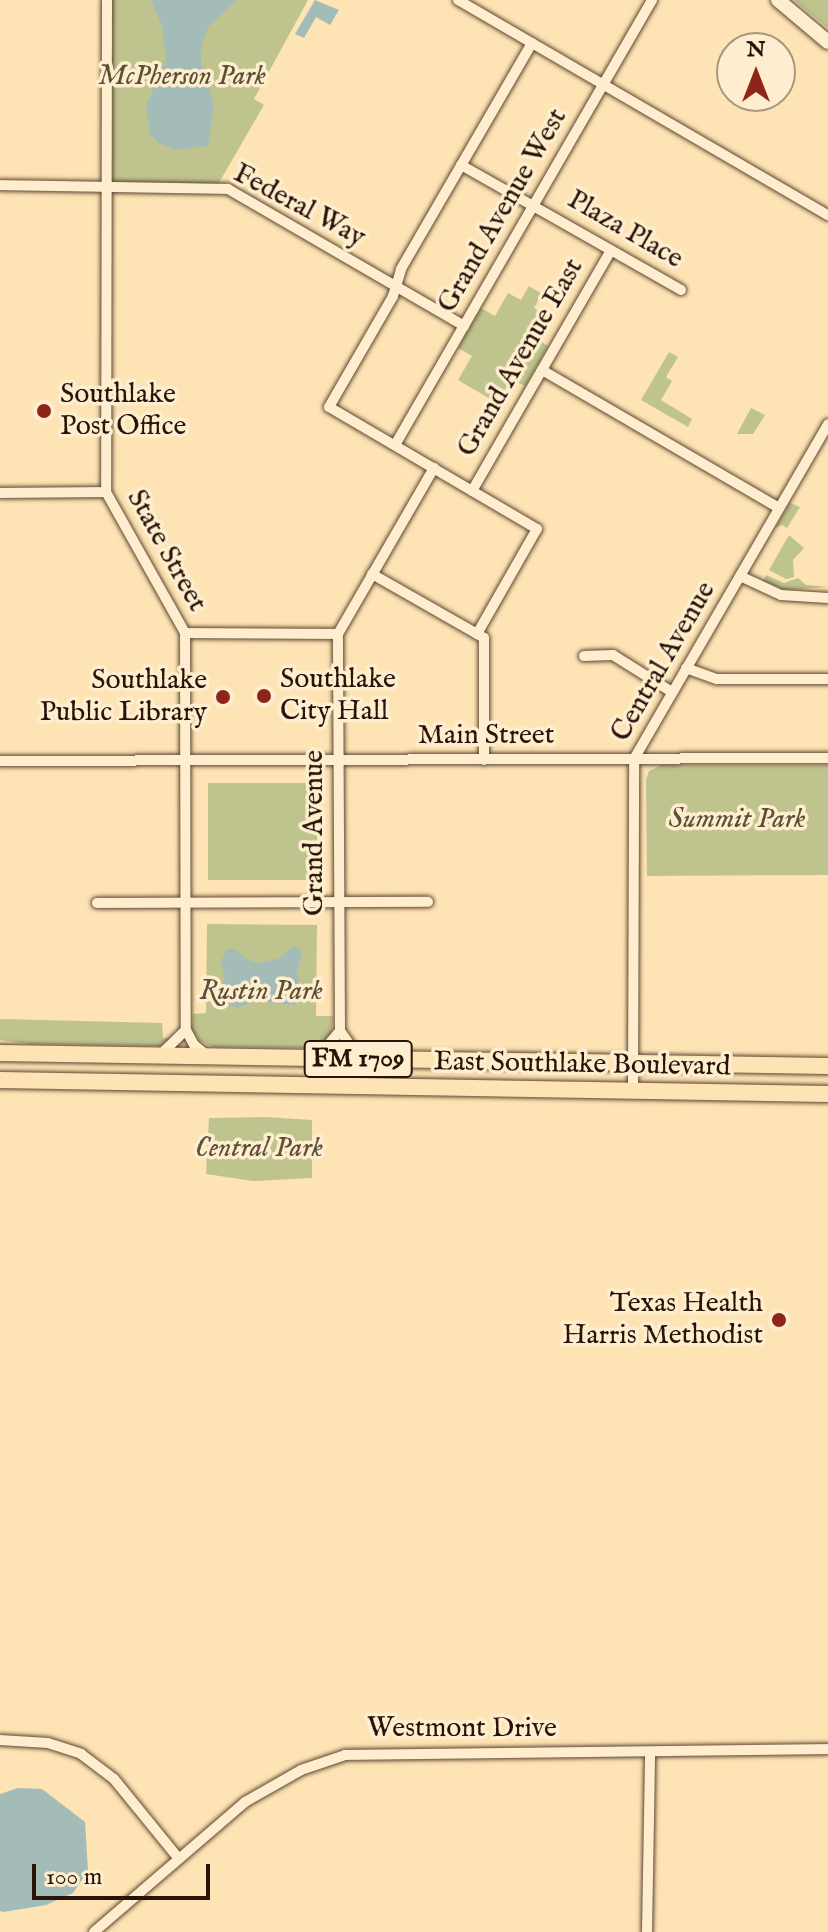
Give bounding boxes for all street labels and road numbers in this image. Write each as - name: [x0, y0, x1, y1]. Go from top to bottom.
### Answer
- street label: Grand Avenue West: [431, 103, 575, 319]
- street label: Federal Way: [227, 157, 371, 255]
- street label: Plaza Place: [561, 183, 689, 277]
- street label: Grand Avenue East: [451, 253, 591, 463]
- street label: State Street: [119, 484, 213, 618]
- street label: Central Avenue: [605, 576, 723, 748]
- street label: Main Street: [418, 719, 554, 753]
- street label: Grand Avenue: [298, 750, 332, 916]
- road number: FM 1709: [302, 1037, 414, 1081]
- street label: East Southlake Boulevard: [433, 1046, 731, 1084]
- street label: Westmont Drive: [367, 1712, 557, 1746]

